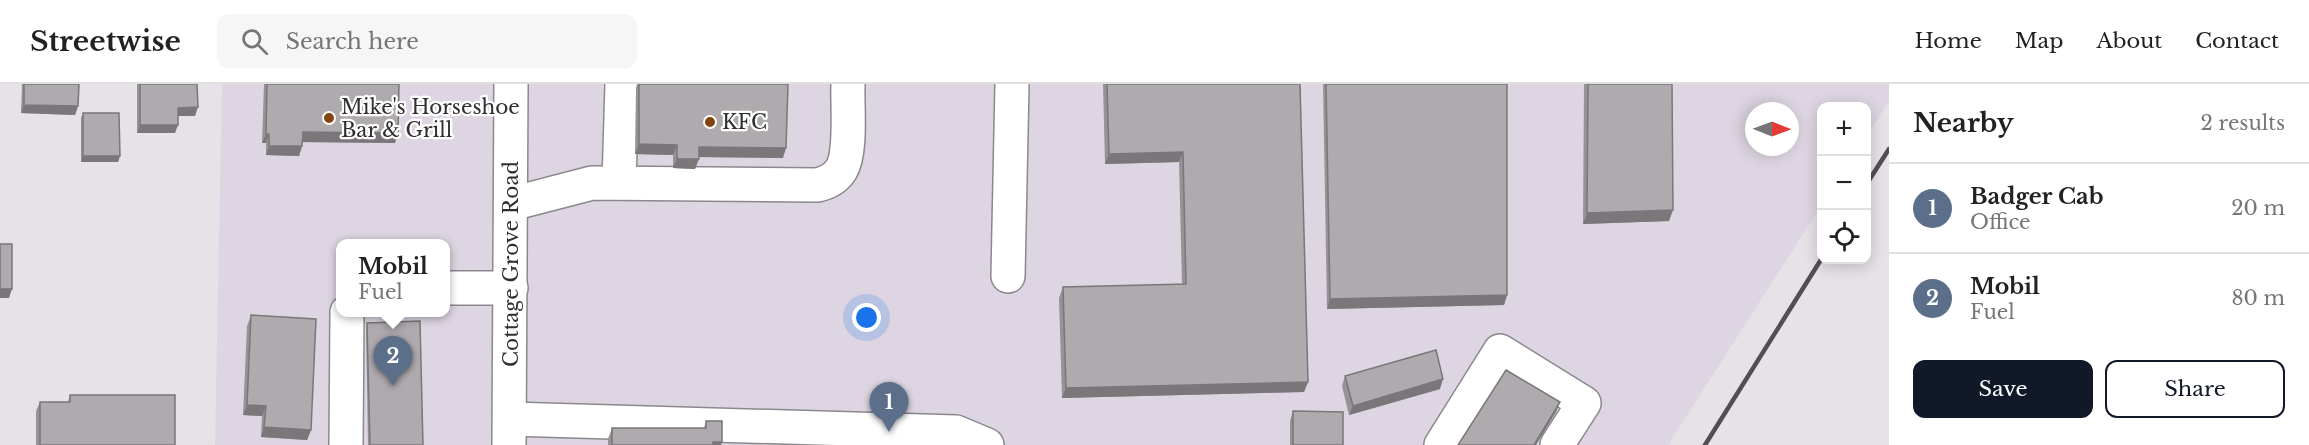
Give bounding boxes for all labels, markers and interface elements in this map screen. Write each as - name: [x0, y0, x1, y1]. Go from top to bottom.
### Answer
- search box: [217, 14, 637, 68]
- text: Streetwise: [30, 24, 181, 59]
- icon: search: [238, 25, 271, 58]
- text: Search here: [286, 28, 419, 55]
- text: Home: [1915, 28, 1982, 54]
- text: Map: [2015, 28, 2063, 54]
- text: About: [2096, 28, 2162, 54]
- text: Contact: [2195, 28, 2279, 54]
- place label: Mike's Horseshoe Bar & Grill: [341, 95, 520, 142]
- north arrow: [1745, 102, 1799, 156]
- map controls: [1817, 102, 1871, 264]
- button: +: [1817, 102, 1871, 156]
- text: Nearby: [1913, 107, 2014, 139]
- place label: KFC: [722, 110, 767, 134]
- marker: Mike's Horseshoe Bar & Grill: [322, 111, 336, 125]
- text: 2 results: [2201, 111, 2285, 135]
- marker: KFC: [703, 115, 717, 129]
- button: −: [1817, 156, 1871, 210]
- street label: Cottage Grove Road: [499, 161, 523, 367]
- text: Badger Cab: [1970, 183, 2104, 210]
- text: 1: [1928, 196, 1937, 220]
- text: 20 m: [2231, 196, 2285, 220]
- button: locate: [1817, 210, 1871, 264]
- text: Office: [1970, 210, 2031, 234]
- popup: [336, 239, 450, 317]
- text: Mobil: [358, 253, 428, 280]
- text: Mobil: [1970, 273, 2040, 300]
- text: Fuel: [358, 280, 403, 304]
- text: 2: [1926, 286, 1939, 310]
- text: 80 m: [2231, 286, 2285, 310]
- text: Fuel: [1970, 300, 2015, 324]
- your location: [852, 303, 881, 332]
- pin: 2: [374, 336, 412, 386]
- button: Save: [1913, 360, 2093, 418]
- button: Share: [2105, 360, 2285, 418]
- pin: 1: [870, 382, 908, 432]

